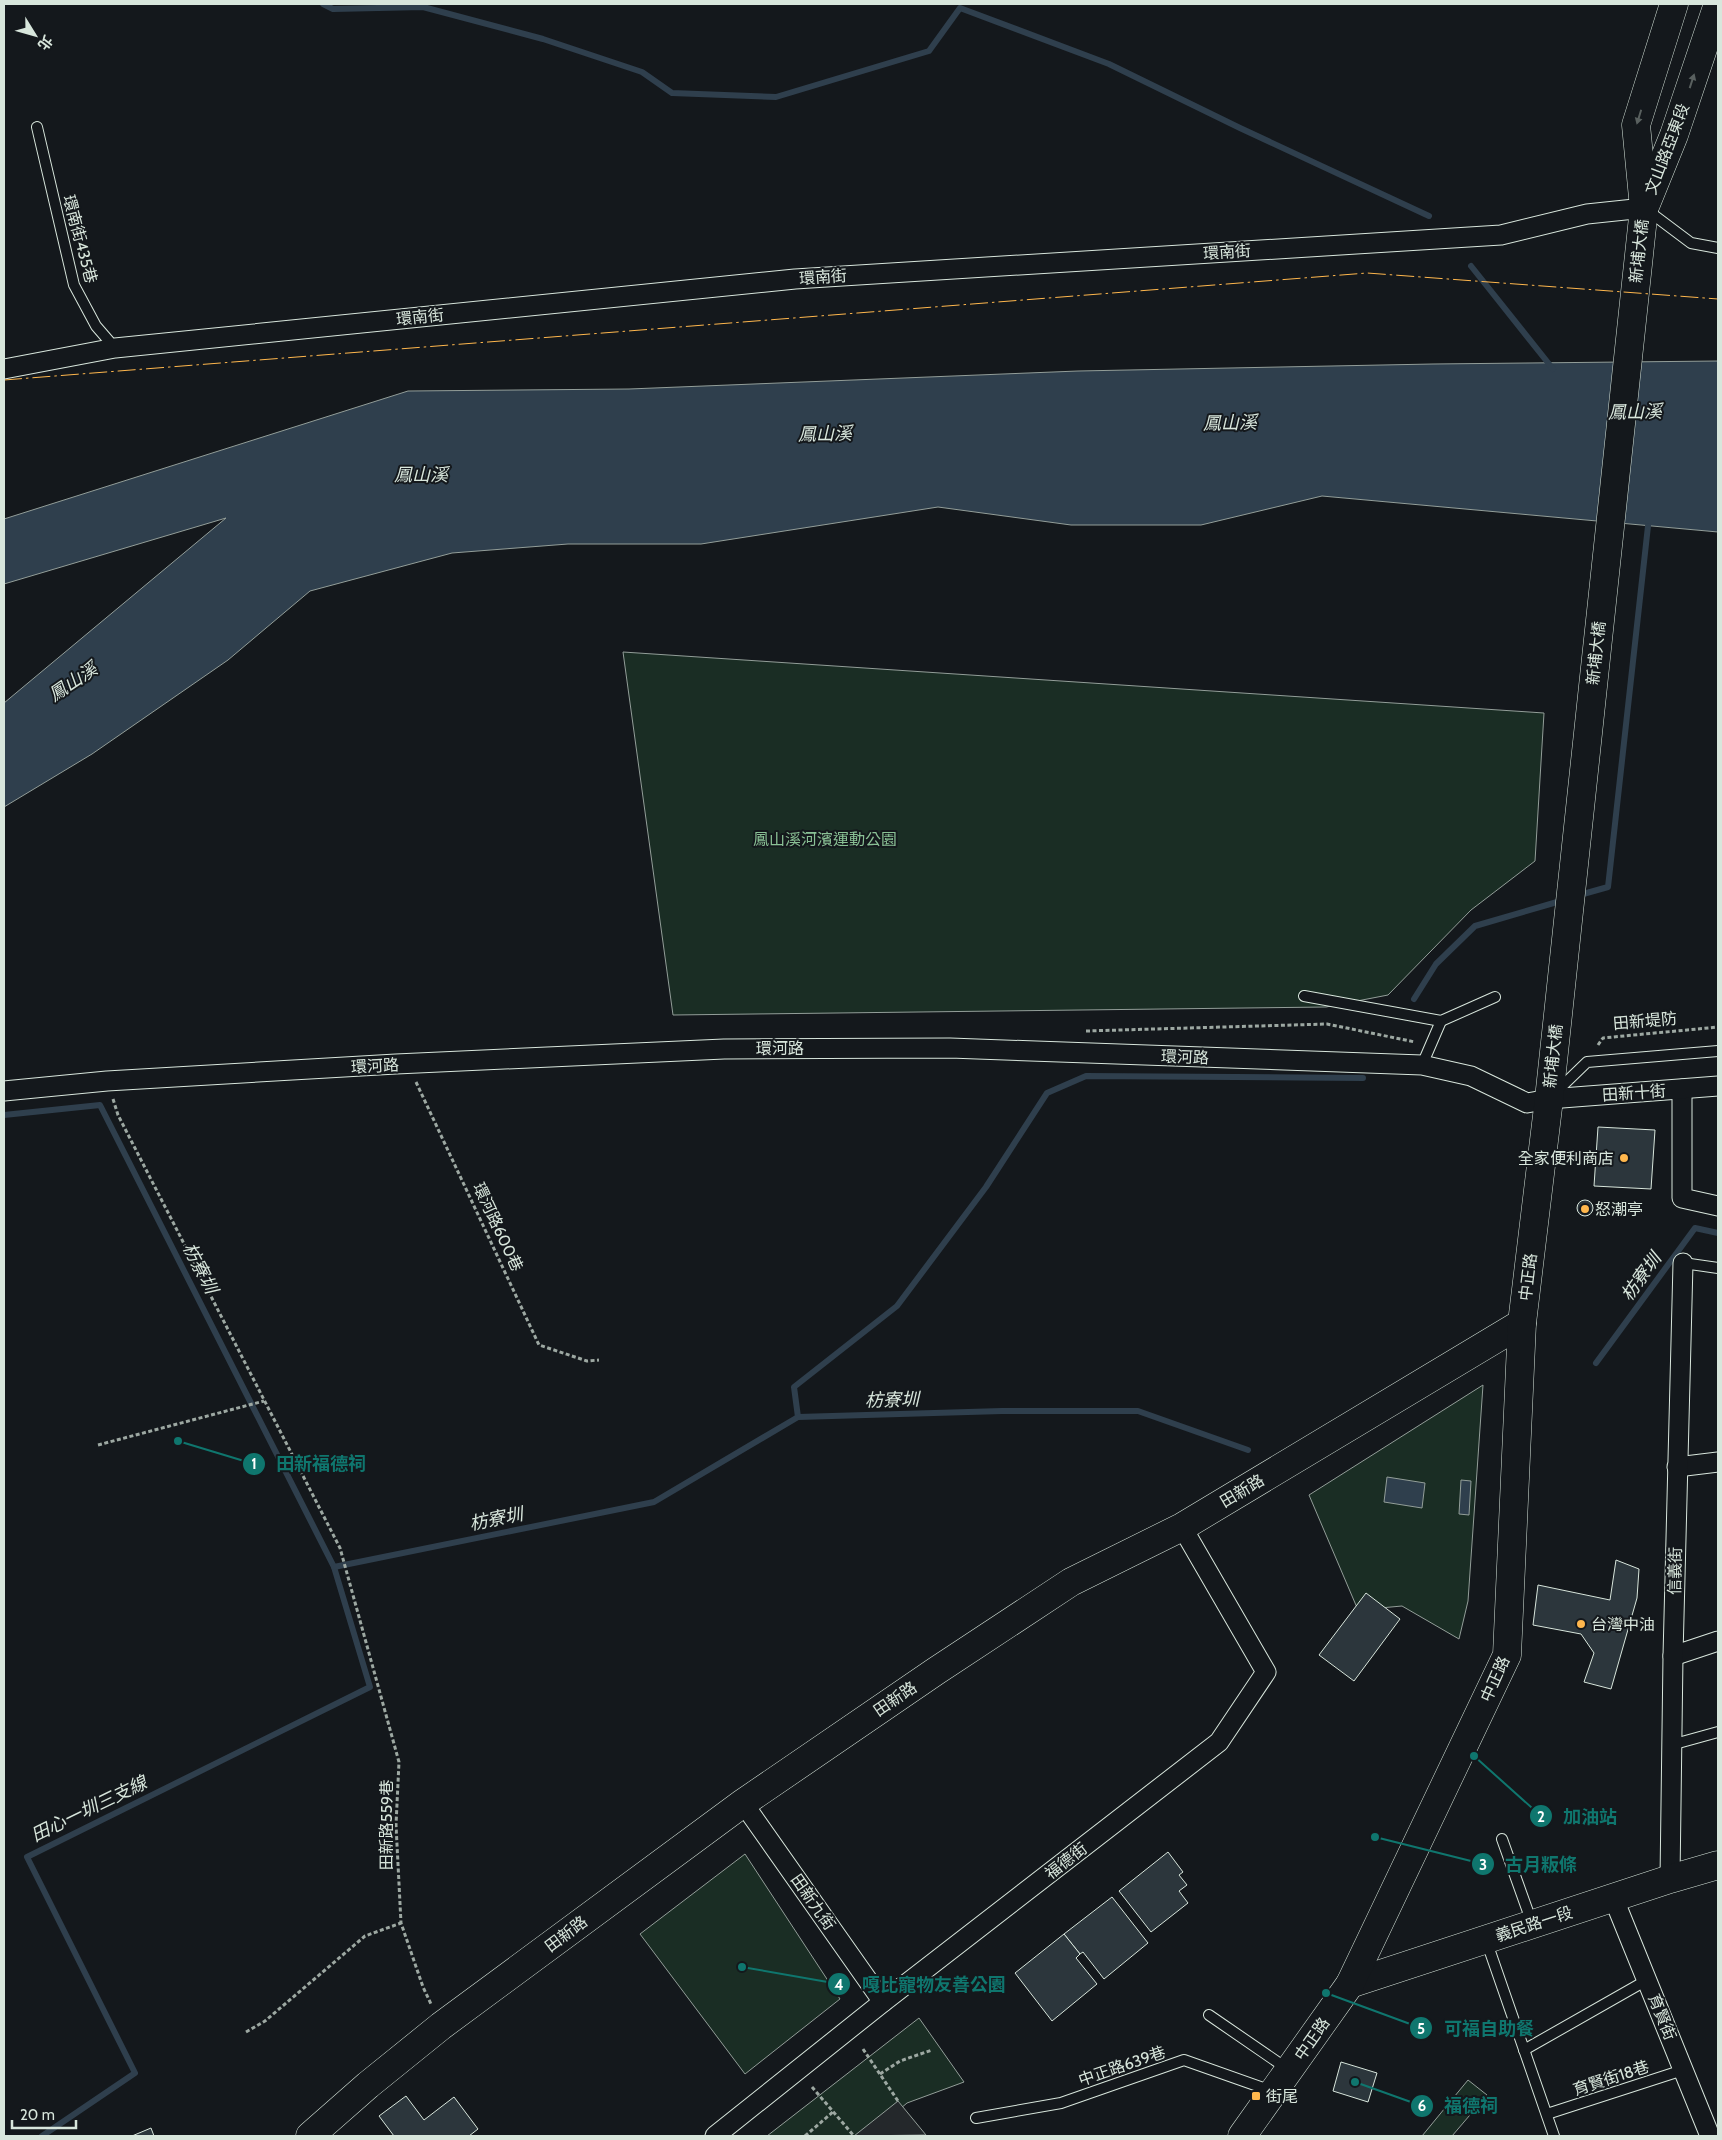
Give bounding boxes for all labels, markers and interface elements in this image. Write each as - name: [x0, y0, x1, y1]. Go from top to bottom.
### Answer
- north arrow: [10, 10, 60, 60]
- text: 北: [34, 32, 57, 54]
- one-way arrow: [1689, 73, 1697, 88]
- street label: 文山路亞東段: [1641, 101, 1693, 197]
- one-way arrow: [1634, 110, 1642, 125]
- street label: 環南街435巷: [59, 193, 101, 285]
- street label: 新埔大橋: [1626, 218, 1652, 284]
- street label: 環南街: [1202, 241, 1252, 263]
- street label: 環南街: [798, 266, 848, 288]
- street label: 環南街: [395, 305, 445, 329]
- water label: 鳳山溪: [1608, 400, 1665, 423]
- water label: 鳳山溪: [1203, 411, 1260, 434]
- water label: 鳳山溪: [798, 422, 855, 445]
- water label: 鳳山溪: [394, 464, 451, 486]
- street label: 新埔大橋: [1583, 620, 1609, 686]
- water label: 鳳山溪: [44, 656, 104, 706]
- park label: 鳳山溪河濱運動公園: [753, 830, 897, 849]
- street label: 田新堤防: [1612, 1009, 1678, 1033]
- street label: 新埔大橋: [1540, 1023, 1566, 1089]
- street label: 環河路: [756, 1039, 804, 1058]
- street label: 環河路: [1161, 1047, 1209, 1067]
- street label: 環河路: [351, 1055, 399, 1077]
- street label: 田新十街: [1601, 1081, 1667, 1105]
- place label: 全家便利商店: [1518, 1149, 1614, 1168]
- marker: 全家便利商店: [1618, 1152, 1630, 1164]
- street label: 環河路600巷: [469, 1180, 527, 1274]
- place label: 怒潮亭: [1595, 1200, 1643, 1219]
- marker: 怒潮亭: [1579, 1203, 1591, 1215]
- water label: 枋寮圳: [178, 1239, 223, 1300]
- water label: 枋寮圳: [1616, 1246, 1668, 1305]
- street label: 中正路: [1516, 1252, 1540, 1302]
- water label: 枋寮圳: [865, 1388, 922, 1411]
- callout: 田新福德祠: [241, 1447, 376, 1480]
- text: 田新福德祠: [276, 1453, 366, 1475]
- text: 1: [251, 1455, 257, 1473]
- street label: 田新路: [1217, 1470, 1267, 1512]
- water label: 枋寮圳: [467, 1502, 528, 1535]
- street label: 信義街: [1665, 1547, 1685, 1595]
- place label: 台灣中油: [1591, 1615, 1655, 1634]
- marker: 台灣中油: [1575, 1618, 1587, 1630]
- street label: 中正路: [1477, 1653, 1513, 1705]
- street label: 田新路: [870, 1678, 920, 1720]
- water label: 田心一圳三支線: [28, 1771, 152, 1847]
- street label: 田新路559巷: [377, 1780, 396, 1870]
- callout: 加油站: [1528, 1800, 1627, 1833]
- text: 加油站: [1563, 1806, 1617, 1828]
- text: 2: [1537, 1808, 1545, 1826]
- street label: 福德街: [1041, 1839, 1091, 1883]
- callout: 古月粄條: [1470, 1848, 1587, 1881]
- text: 古月粄條: [1505, 1854, 1577, 1876]
- text: 3: [1479, 1856, 1487, 1874]
- street label: 田新九街: [787, 1870, 839, 1934]
- street label: 義民路一段: [1493, 1903, 1575, 1945]
- street label: 田新路: [541, 1912, 591, 1956]
- callout: 嘎比寵物友善公園: [827, 1968, 1016, 2001]
- text: 嘎比寵物友善公園: [862, 1974, 1006, 1996]
- text: 4: [834, 1976, 844, 1994]
- street label: 育賢街: [1644, 1991, 1680, 2043]
- callout: 可福自助餐: [1409, 2012, 1544, 2045]
- street label: 中正路: [1290, 2014, 1334, 2064]
- text: 可福自助餐: [1444, 2018, 1534, 2040]
- text: 5: [1417, 2020, 1425, 2038]
- street label: 中正路639巷: [1076, 2042, 1168, 2090]
- street label: 育賢街18巷: [1571, 2057, 1651, 2099]
- place label: 街尾: [1266, 2087, 1298, 2106]
- marker: 街尾: [1250, 2090, 1262, 2102]
- callout: 福德祠: [1409, 2090, 1508, 2123]
- text: 福德祠: [1444, 2095, 1498, 2117]
- text: 6: [1418, 2097, 1426, 2115]
- scale bar: [12, 2098, 76, 2130]
- text: 20 m: [20, 2106, 55, 2124]

